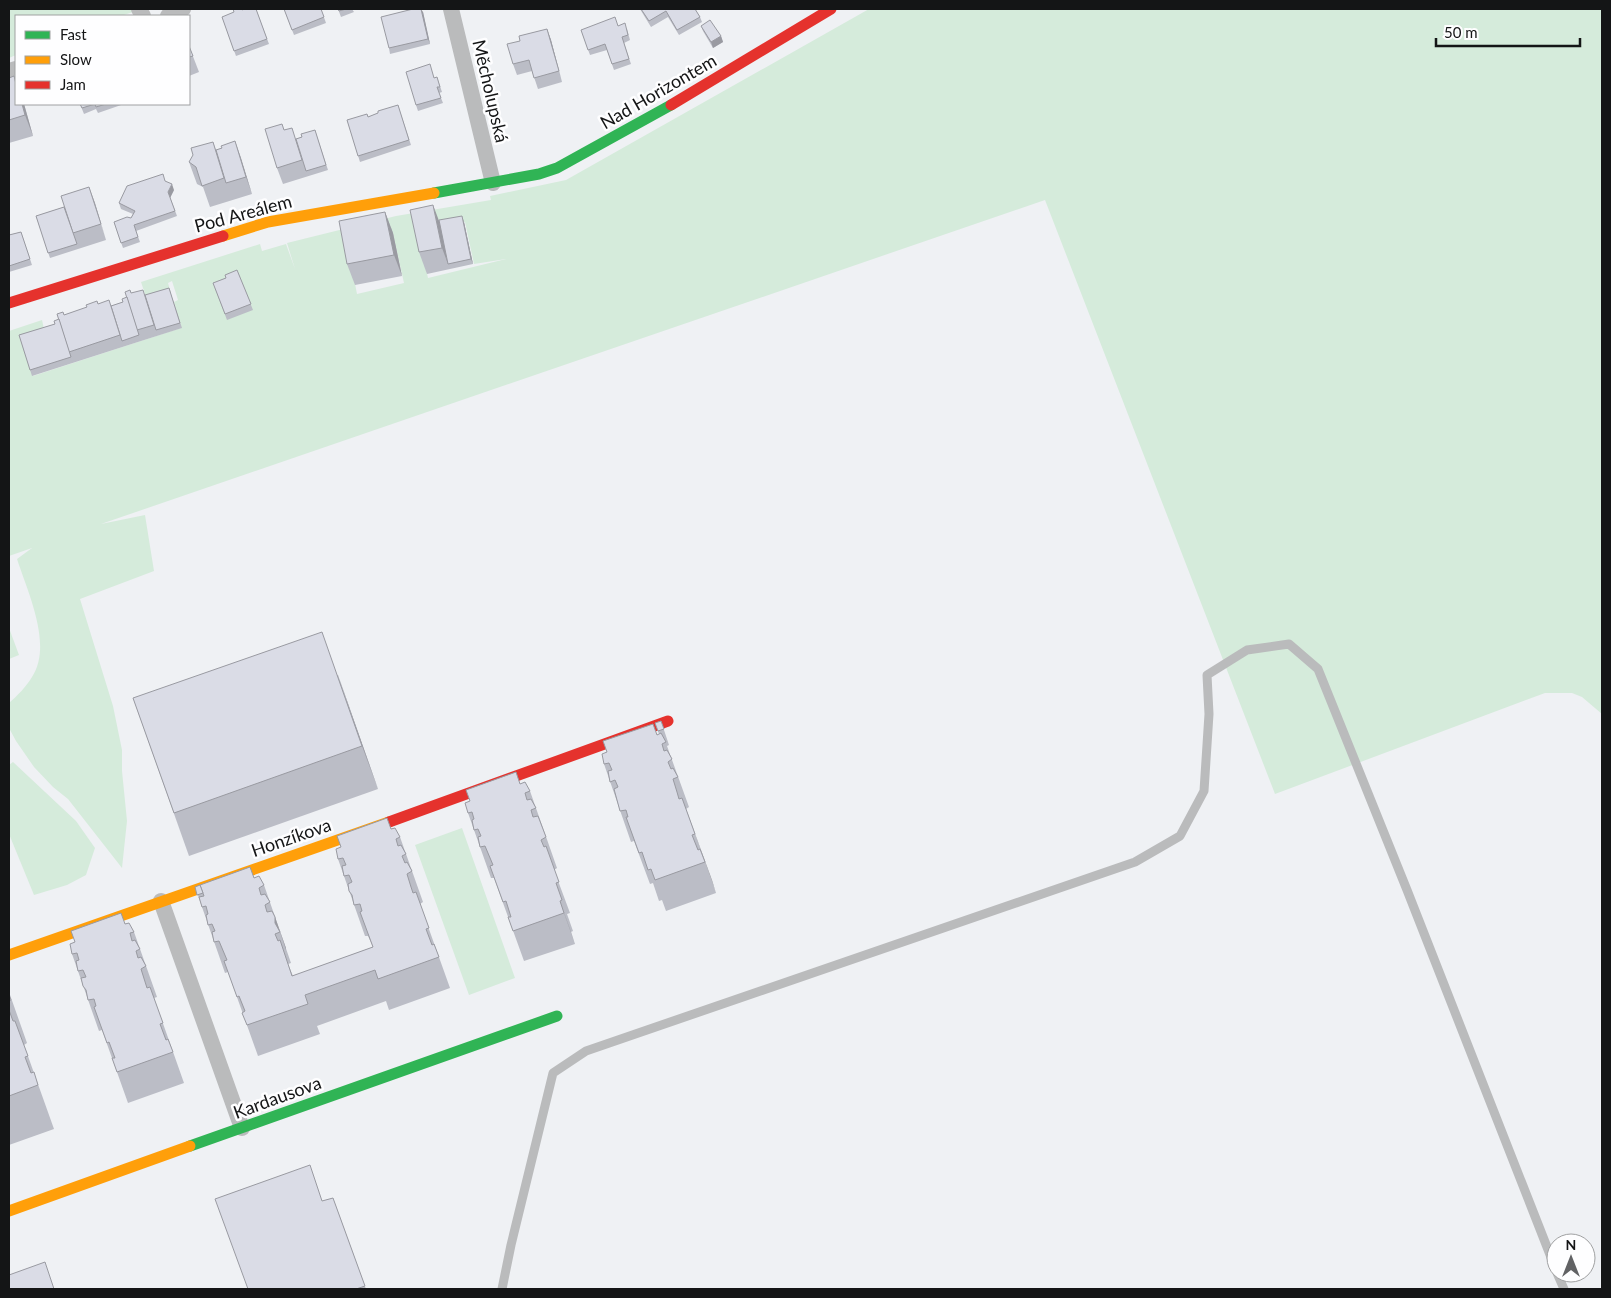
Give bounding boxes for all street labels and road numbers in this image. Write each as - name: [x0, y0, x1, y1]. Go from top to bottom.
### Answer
- street label: Měcholupská: [468, 37, 514, 145]
- street label: Nad Horizontem: [596, 49, 720, 133]
- street label: Pod Areálem: [192, 189, 294, 237]
- street label: Honzíkova: [248, 813, 334, 861]
- street label: Kardausova: [230, 1071, 324, 1123]

